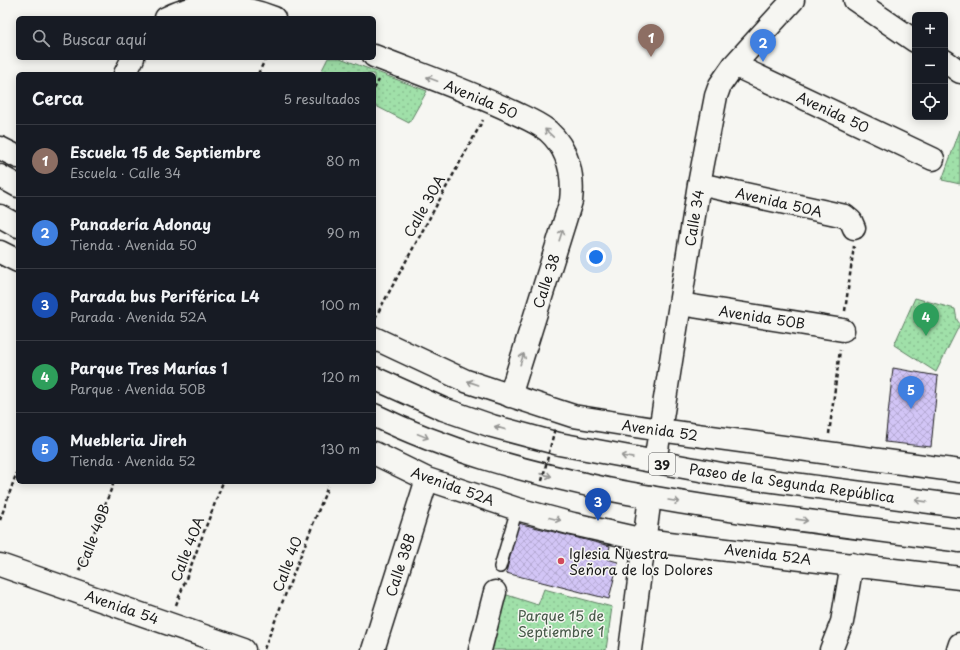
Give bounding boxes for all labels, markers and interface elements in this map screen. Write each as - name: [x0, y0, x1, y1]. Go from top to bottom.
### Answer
- map controls: [912, 12, 948, 120]
- button: +: [912, 12, 948, 48]
- search box: [16, 16, 376, 60]
- pin: 1: [638, 24, 664, 57]
- icon: search: [30, 27, 52, 49]
- text: Buscar aquí: [62, 27, 146, 50]
- pin: 2: [750, 29, 776, 62]
- button: −: [912, 48, 948, 84]
- one-way arrow: [426, 74, 438, 82]
- street label: Avenida 50: [441, 74, 521, 124]
- button: locate: [912, 84, 948, 120]
- text: Cerca: [32, 85, 83, 111]
- street label: Avenida 50: [793, 86, 873, 138]
- text: 5 resultados: [283, 89, 360, 108]
- one-way arrow: [544, 128, 554, 138]
- text: Escuela 15 de Septiembre: [70, 140, 261, 163]
- text: 1: [42, 151, 48, 170]
- text: 80 m: [326, 151, 360, 170]
- text: Escuela · Calle 34: [70, 163, 181, 182]
- street label: Calle 30A: [398, 171, 450, 241]
- street label: Avenida 50A: [734, 182, 825, 222]
- street label: Calle 34: [679, 188, 709, 248]
- text: Panadería Adonay: [70, 212, 211, 235]
- text: 2: [40, 223, 50, 242]
- text: 90 m: [327, 223, 360, 242]
- one-way arrow: [558, 228, 565, 241]
- text: Tienda · Avenida 50: [70, 235, 197, 254]
- your location: [586, 247, 606, 267]
- street label: Calle 38: [527, 251, 565, 311]
- text: Parada bus Periférica L4: [70, 284, 260, 307]
- text: 3: [41, 295, 49, 314]
- text: 100 m: [320, 295, 360, 314]
- street label: Avenida 50B: [717, 300, 807, 334]
- pin: 4: [913, 303, 939, 336]
- text: Parada · Avenida 52A: [70, 307, 207, 326]
- one-way arrow: [518, 353, 526, 365]
- text: Parque Tres Marías 1: [70, 356, 227, 379]
- text: 4: [41, 367, 49, 386]
- text: 120 m: [321, 367, 360, 386]
- pin: 5: [898, 376, 924, 409]
- text: Parque · Avenida 50B: [70, 379, 206, 398]
- one-way arrow: [467, 379, 480, 386]
- street label: Avenida 52: [621, 414, 699, 446]
- one-way arrow: [494, 424, 507, 431]
- text: Muebleria Jireh: [70, 428, 187, 451]
- one-way arrow: [416, 433, 428, 441]
- text: 5: [41, 439, 49, 458]
- text: 130 m: [321, 439, 360, 458]
- text: Tienda · Avenida 52: [70, 451, 196, 470]
- one-way arrow: [621, 453, 634, 461]
- road number: 39: [649, 453, 675, 475]
- street label: Paseo de la Segunda República: [688, 458, 897, 508]
- street label: Avenida 52A: [408, 461, 498, 511]
- one-way arrow: [540, 472, 553, 479]
- pin: 3: [585, 488, 611, 521]
- one-way arrow: [667, 497, 680, 505]
- one-way arrow: [915, 497, 928, 505]
- street label: Calle 40B: [71, 501, 115, 571]
- street label: Calle 40A: [165, 513, 209, 585]
- one-way arrow: [548, 516, 561, 523]
- one-way arrow: [796, 516, 809, 523]
- street label: Calle 38B: [380, 531, 420, 599]
- street label: Calle 40: [267, 533, 307, 595]
- street label: Avenida 52A: [723, 538, 813, 570]
- place label: Iglesia Nuestra Señora de los Dolores: [569, 543, 713, 580]
- marker: Iglesia Nuestra Señora de los Dolores: [556, 556, 566, 566]
- street label: Avenida 54: [82, 585, 162, 629]
- park label: Parque 15 de Septiembre 1: [518, 605, 605, 642]

